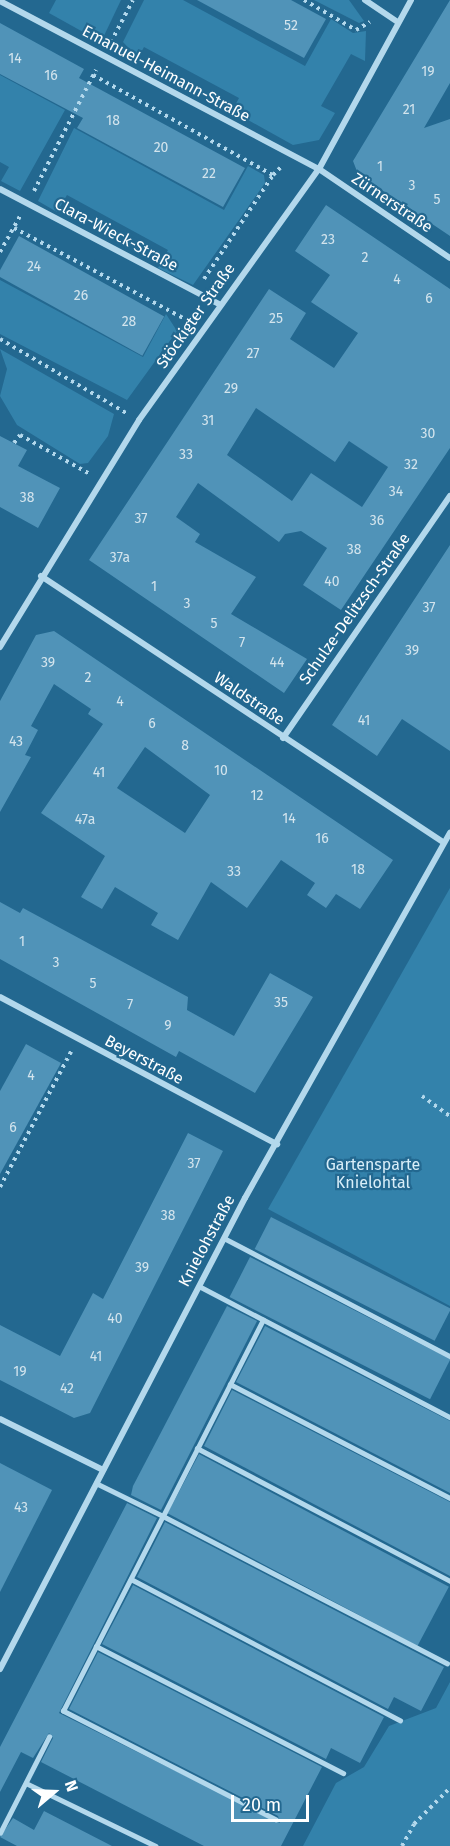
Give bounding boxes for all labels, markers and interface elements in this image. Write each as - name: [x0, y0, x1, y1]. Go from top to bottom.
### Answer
- house number: 52: [284, 18, 298, 34]
- street label: Emanuel-Heimann-Straße: [79, 22, 253, 126]
- house number: 14: [8, 51, 22, 67]
- house number: 19: [421, 64, 435, 80]
- house number: 16: [44, 68, 58, 84]
- house number: 21: [403, 102, 415, 118]
- house number: 18: [106, 113, 120, 129]
- house number: 20: [154, 140, 168, 156]
- house number: 1: [377, 159, 383, 175]
- house number: 22: [202, 166, 216, 182]
- street label: Zürnerstraße: [348, 169, 436, 237]
- house number: 3: [409, 178, 415, 194]
- house number: 5: [433, 192, 441, 208]
- street label: Clara-Wieck-Straße: [51, 194, 181, 276]
- house number: 23: [321, 232, 335, 248]
- house number: 2: [362, 250, 368, 266]
- house number: 24: [27, 259, 41, 275]
- street label: Stöckigter Straße: [153, 260, 239, 372]
- house number: 4: [393, 272, 401, 288]
- house number: 26: [74, 288, 88, 304]
- house number: 6: [425, 291, 433, 307]
- house number: 25: [269, 311, 283, 327]
- house number: 28: [122, 314, 136, 330]
- house number: 27: [246, 346, 260, 362]
- house number: 29: [224, 381, 238, 397]
- house number: 31: [202, 413, 214, 429]
- house number: 30: [421, 426, 435, 442]
- house number: 33: [179, 447, 193, 463]
- house number: 32: [404, 457, 418, 473]
- house number: 34: [389, 484, 403, 500]
- house number: 38: [20, 490, 34, 506]
- house number: 37: [134, 511, 148, 527]
- house number: 36: [370, 513, 384, 529]
- street label: Schulze-Delitzsch-Straße: [295, 530, 415, 688]
- house number: 38: [347, 542, 361, 558]
- house number: 37a: [110, 550, 130, 566]
- house number: 40: [324, 574, 340, 590]
- house number: 1: [151, 579, 157, 595]
- house number: 3: [184, 596, 190, 612]
- house number: 37: [422, 600, 436, 616]
- house number: 5: [210, 616, 218, 632]
- house number: 7: [239, 635, 245, 651]
- house number: 39: [405, 643, 419, 659]
- house number: 39: [41, 655, 55, 671]
- house number: 44: [270, 655, 284, 671]
- street label: Waldstraße: [210, 668, 288, 730]
- house number: 2: [85, 670, 91, 686]
- house number: 4: [116, 694, 124, 710]
- house number: 41: [358, 713, 370, 729]
- house number: 6: [148, 716, 156, 732]
- house number: 43: [9, 734, 23, 750]
- house number: 8: [181, 738, 189, 754]
- house number: 10: [214, 763, 228, 779]
- house number: 41: [93, 765, 105, 781]
- house number: 12: [251, 788, 263, 804]
- house number: 14: [282, 811, 296, 827]
- house number: 47a: [75, 812, 95, 828]
- house number: 16: [315, 831, 329, 847]
- house number: 18: [351, 862, 365, 878]
- house number: 33: [227, 864, 241, 880]
- house number: 1: [19, 934, 25, 950]
- house number: 3: [53, 955, 59, 971]
- house number: 5: [89, 976, 97, 992]
- house number: 35: [274, 995, 288, 1011]
- house number: 7: [127, 997, 133, 1013]
- house number: 9: [164, 1018, 172, 1034]
- street label: Beyerstraße: [101, 1031, 187, 1089]
- house number: 4: [27, 1068, 35, 1084]
- house number: 6: [9, 1120, 17, 1136]
- park label: Gartensparte Knielohtal: [326, 1155, 420, 1193]
- house number: 37: [187, 1156, 201, 1172]
- street label: Knielohstraße: [175, 1192, 239, 1290]
- house number: 38: [161, 1208, 175, 1224]
- house number: 39: [135, 1260, 149, 1276]
- house number: 40: [107, 1311, 123, 1327]
- house number: 41: [90, 1349, 102, 1365]
- house number: 19: [13, 1364, 27, 1380]
- house number: 42: [60, 1381, 74, 1397]
- house number: 43: [14, 1500, 28, 1516]
- north arrow: [24, 1762, 84, 1822]
- text: N: [61, 1778, 82, 1794]
- scale bar: [234, 1783, 312, 1821]
- text: 20 m: [242, 1794, 281, 1816]

